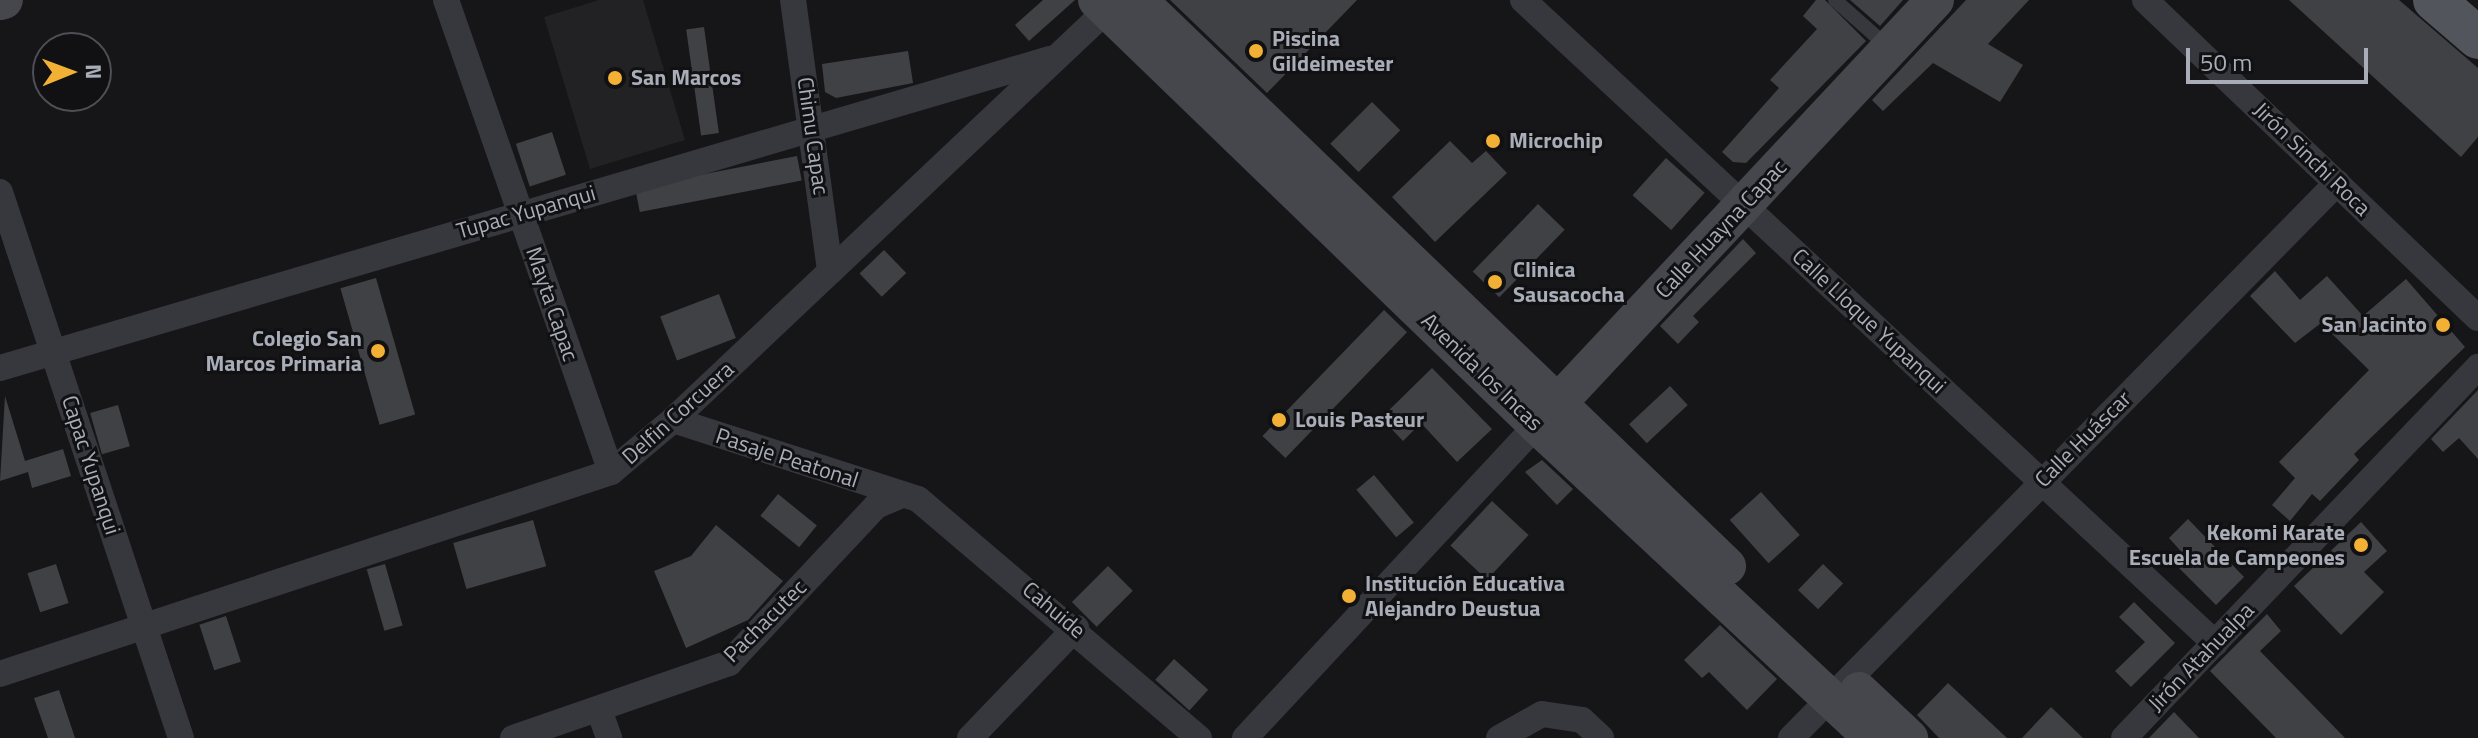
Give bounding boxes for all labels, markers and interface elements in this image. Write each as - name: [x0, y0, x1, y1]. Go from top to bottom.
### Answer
- place label: Piscina Gildeimester: [1272, 25, 1394, 76]
- north arrow: [32, 32, 112, 112]
- scale bar: [2190, 32, 2372, 82]
- marker: Piscina Gildeimester: [1247, 42, 1265, 60]
- text: 50 m: [2200, 44, 2252, 80]
- text: N: [77, 64, 111, 80]
- place label: San Marcos: [631, 65, 741, 91]
- marker: San Marcos: [606, 69, 624, 87]
- street label: Chimu Capac: [792, 75, 834, 197]
- street label: Jirón Sinchi Roca: [2248, 97, 2376, 221]
- place label: Microchip: [1509, 128, 1603, 154]
- marker: Microchip: [1484, 132, 1502, 150]
- street label: Calle Huayna Capac: [1650, 154, 1792, 304]
- street label: Tupac Yupanqui: [454, 180, 598, 244]
- street label: Calle Lloque Yupanqui: [1787, 243, 1951, 399]
- street label: Mayta Capac: [520, 244, 584, 364]
- place label: Clinica Sausacocha: [1513, 256, 1625, 308]
- marker: Clinica Sausacocha: [1484, 271, 1506, 293]
- street label: Avenida los Incas: [1416, 308, 1548, 436]
- place label: San Jacinto: [2322, 312, 2427, 338]
- marker: San Jacinto: [2434, 316, 2452, 334]
- place label: Colegio San Marcos Primaria: [205, 325, 362, 376]
- marker: Colegio San Marcos Primaria: [369, 342, 387, 360]
- street label: Delfin Corcuera: [617, 356, 739, 470]
- street label: Calle Huáscar: [2029, 385, 2137, 493]
- street label: Capac Yupanqui: [56, 392, 126, 538]
- place label: Louis Pasteur: [1295, 407, 1424, 433]
- marker: Louis Pasteur: [1270, 411, 1288, 429]
- street label: Pasaje Peatonal: [712, 423, 862, 493]
- place label: Kekomi Karate Escuela de Campeones: [2129, 519, 2345, 570]
- marker: Kekomi Karate Escuela de Campeones: [2352, 536, 2370, 554]
- place label: Institución Educativa Alejandro Deustua: [1365, 570, 1565, 622]
- street label: Pachacutec: [718, 574, 812, 668]
- street label: Cahuide: [1017, 576, 1091, 644]
- marker: Institución Educativa Alejandro Deustua: [1340, 587, 1358, 605]
- street label: Jirón Atahualpa: [2143, 597, 2259, 717]

